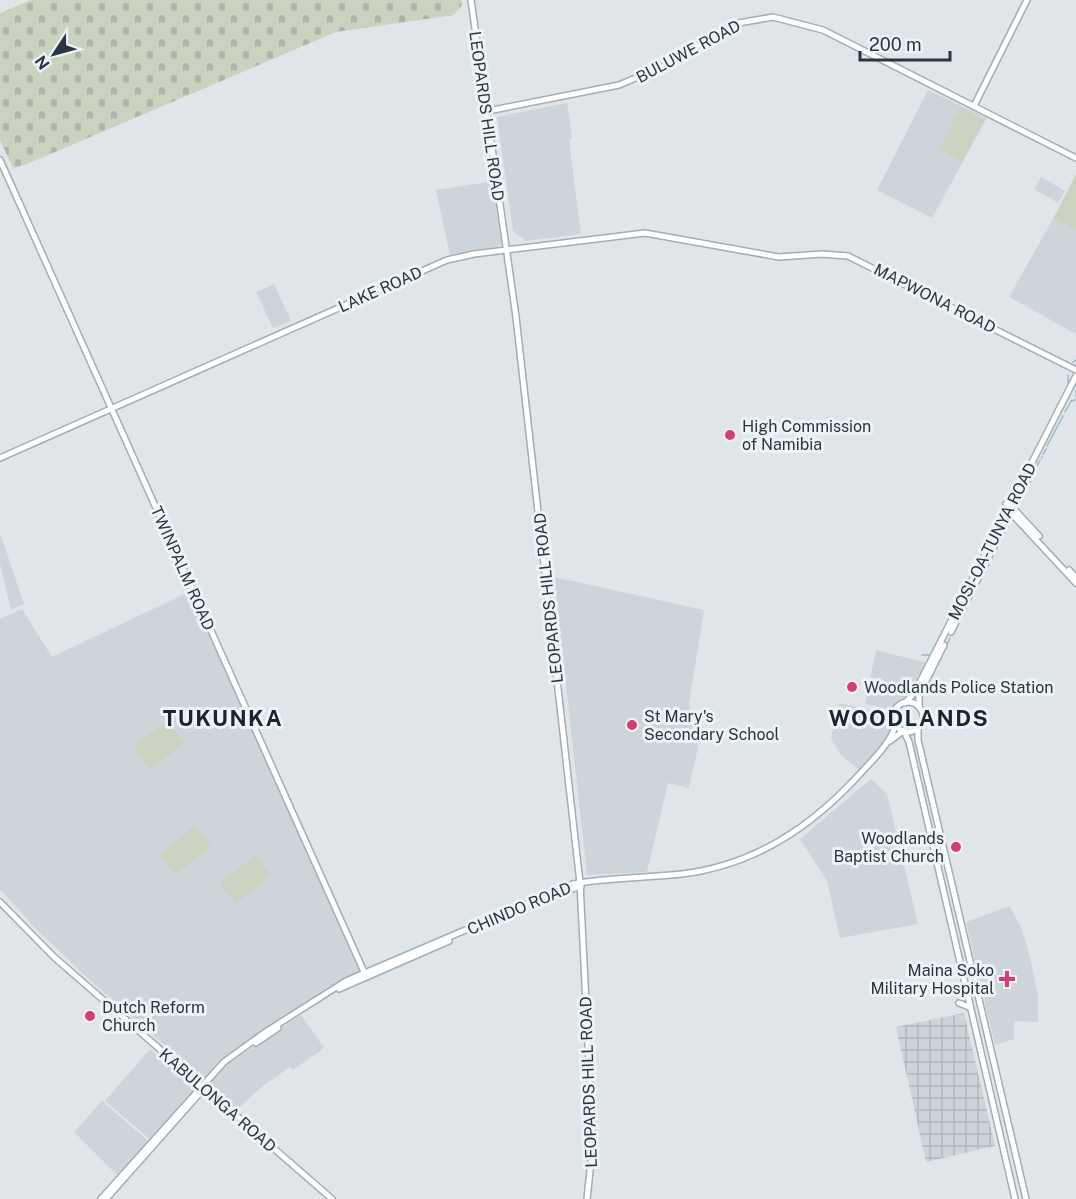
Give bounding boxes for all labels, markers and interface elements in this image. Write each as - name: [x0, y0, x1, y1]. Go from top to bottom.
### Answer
- street label: BULUWE ROAD: [633, 16, 744, 87]
- north arrow: [24, 24, 84, 84]
- scale bar: [860, 24, 950, 62]
- street label: LEOPARDS HILL ROAD: [465, 30, 508, 202]
- text: 200 m: [869, 34, 922, 55]
- text: N: [31, 52, 54, 73]
- street label: MAPWONA ROAD: [871, 260, 999, 337]
- street label: LAKE ROAD: [335, 263, 425, 316]
- place label: High Commission of Namibia: [742, 417, 871, 454]
- marker: High Commission of Namibia: [723, 428, 737, 442]
- street label: MOSI-OA-TUNYA ROAD: [945, 459, 1040, 623]
- street label: TWINPALM ROAD: [147, 503, 218, 633]
- street label: LEOPARDS HILL ROAD: [530, 512, 567, 684]
- place label: Woodlands Police Station: [864, 678, 1053, 697]
- marker: Woodlands Police Station: [845, 680, 859, 694]
- district label: TUKUNKA: [163, 705, 283, 731]
- district label: WOODLANDS: [829, 705, 989, 731]
- place label: St Mary's Secondary School: [644, 707, 780, 744]
- marker: St Mary's Secondary School: [625, 718, 639, 732]
- place label: Woodlands Baptist Church: [833, 829, 944, 866]
- marker: Woodlands Baptist Church: [949, 840, 963, 854]
- street label: CHINDO ROAD: [464, 878, 574, 939]
- place label: Maina Soko Military Hospital: [871, 961, 994, 998]
- marker: Maina Soko Military Hospital: [998, 970, 1016, 988]
- street label: LEOPARDS HILL ROAD: [576, 996, 601, 1168]
- place label: Dutch Reform Church: [102, 998, 205, 1035]
- marker: Dutch Reform Church: [83, 1009, 97, 1023]
- street label: KABULONGA ROAD: [155, 1045, 280, 1156]

